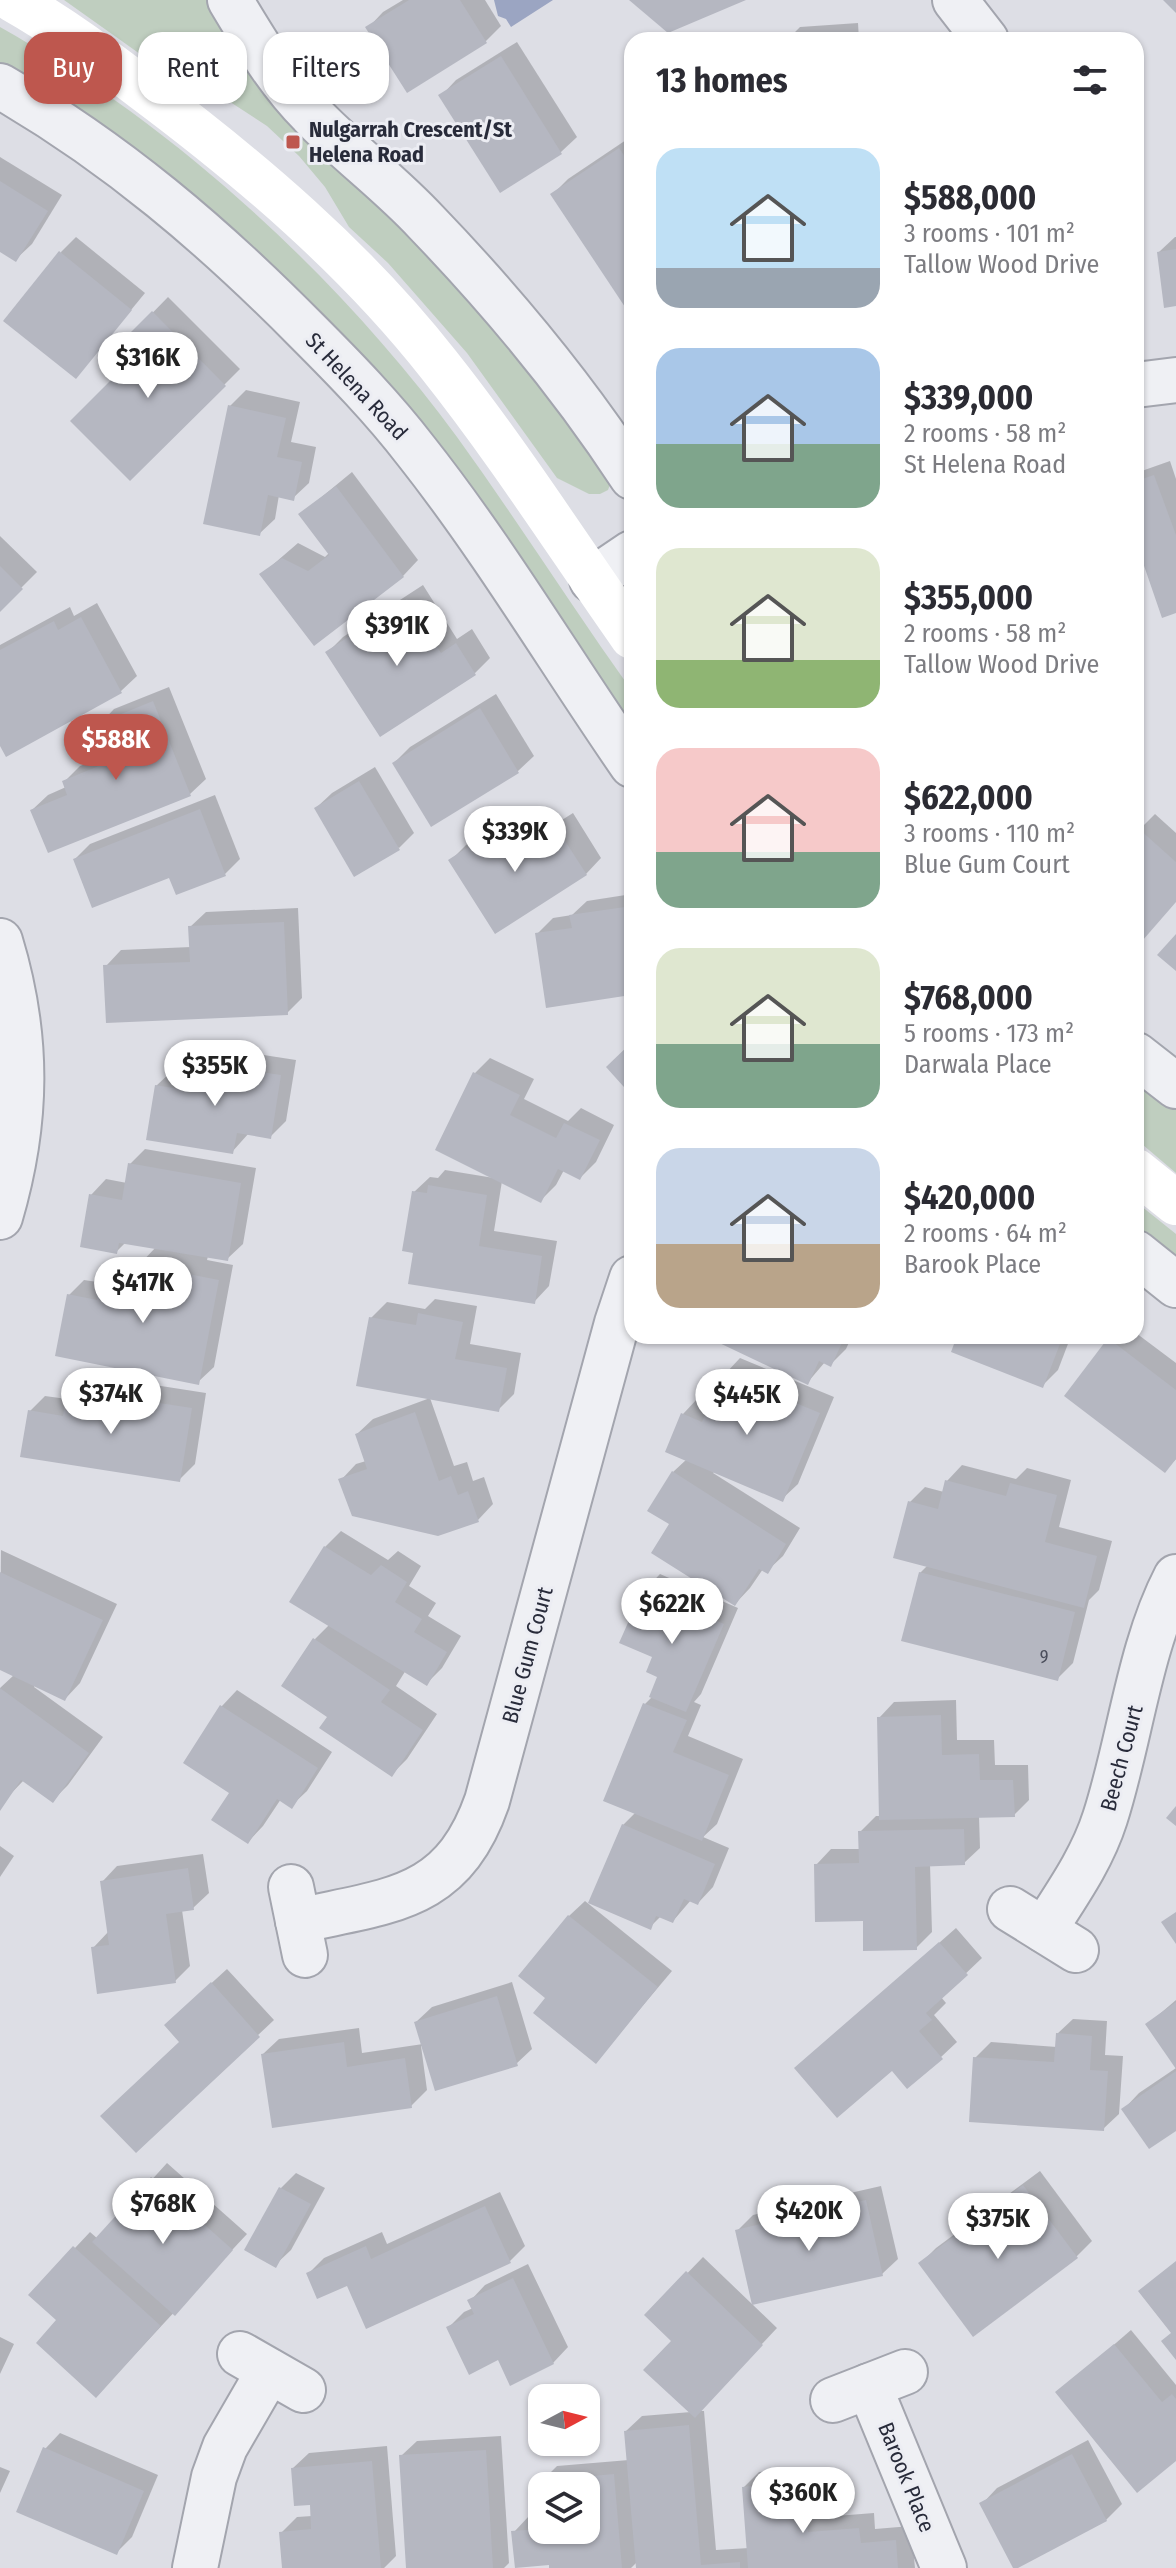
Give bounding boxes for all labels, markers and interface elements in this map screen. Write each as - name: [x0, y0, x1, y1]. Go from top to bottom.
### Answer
- chip: Buy: [24, 32, 122, 104]
- chip: Rent: [138, 32, 247, 104]
- chip: Filters: [263, 32, 389, 104]
- icon: filters: [1068, 58, 1112, 102]
- text: 13 homes: [656, 60, 788, 101]
- place label: Nulgarrah Crescent/St Helena Road: [309, 116, 512, 168]
- marker: Nulgarrah Crescent/St Helena Road: [284, 133, 302, 151]
- text: $588,000: [904, 177, 1036, 218]
- icon: home: [720, 180, 816, 276]
- text: 3 rooms · 101 m²: [904, 218, 1075, 249]
- text: Tallow Wood Drive: [904, 249, 1099, 280]
- street label: St Helena Road: [300, 327, 413, 446]
- pin: $316K: [92, 332, 204, 400]
- text: $316K: [116, 342, 180, 373]
- text: $339,000: [904, 377, 1033, 418]
- icon: home: [720, 380, 816, 476]
- text: 2 rooms · 58 m²: [904, 418, 1066, 449]
- text: St Helena Road: [904, 449, 1066, 480]
- text: $355,000: [904, 577, 1033, 618]
- icon: home: [720, 580, 816, 676]
- pin: $391K: [341, 600, 453, 668]
- text: $391K: [365, 610, 429, 641]
- text: 2 rooms · 58 m²: [904, 618, 1066, 649]
- text: Tallow Wood Drive: [904, 649, 1099, 680]
- pin: $588K: [60, 714, 172, 782]
- text: $588K: [82, 724, 150, 755]
- text: $622,000: [904, 777, 1033, 818]
- icon: home: [720, 780, 816, 876]
- pin: $339K: [459, 806, 571, 874]
- text: $339K: [482, 816, 548, 847]
- text: 3 rooms · 110 m²: [904, 818, 1075, 849]
- text: Blue Gum Court: [904, 849, 1070, 880]
- text: $768,000: [904, 977, 1033, 1018]
- icon: home: [720, 980, 816, 1076]
- text: 5 rooms · 173 m²: [904, 1018, 1074, 1049]
- pin: $355K: [159, 1040, 271, 1108]
- text: Darwala Place: [904, 1049, 1052, 1080]
- text: $355K: [182, 1050, 248, 1081]
- text: $420,000: [904, 1177, 1035, 1218]
- icon: home: [720, 1180, 816, 1276]
- text: 2 rooms · 64 m²: [904, 1218, 1067, 1249]
- text: Barook Place: [904, 1249, 1041, 1280]
- pin: $417K: [87, 1257, 199, 1325]
- text: $417K: [112, 1267, 174, 1298]
- pin: $374K: [55, 1368, 167, 1436]
- pin: $445K: [691, 1369, 803, 1437]
- text: $374K: [79, 1378, 143, 1409]
- text: $445K: [713, 1379, 781, 1410]
- pin: $622K: [616, 1578, 728, 1646]
- street label: Blue Gum Court: [496, 1583, 559, 1726]
- text: $622K: [639, 1588, 705, 1619]
- house number: 9: [1040, 1646, 1048, 1668]
- street label: Beech Court: [1094, 1701, 1149, 1814]
- pin: $768K: [107, 2178, 219, 2246]
- pin: $420K: [753, 2185, 865, 2253]
- text: $768K: [130, 2188, 196, 2219]
- pin: $375K: [942, 2193, 1054, 2261]
- text: $420K: [775, 2195, 843, 2226]
- text: $375K: [966, 2203, 1030, 2234]
- north arrow: [528, 2384, 600, 2456]
- map controls: [528, 2384, 600, 2544]
- street label: Barook Place: [872, 2418, 941, 2536]
- pin: $360K: [747, 2467, 859, 2535]
- button: layers: [528, 2472, 600, 2544]
- text: $360K: [769, 2477, 837, 2508]

